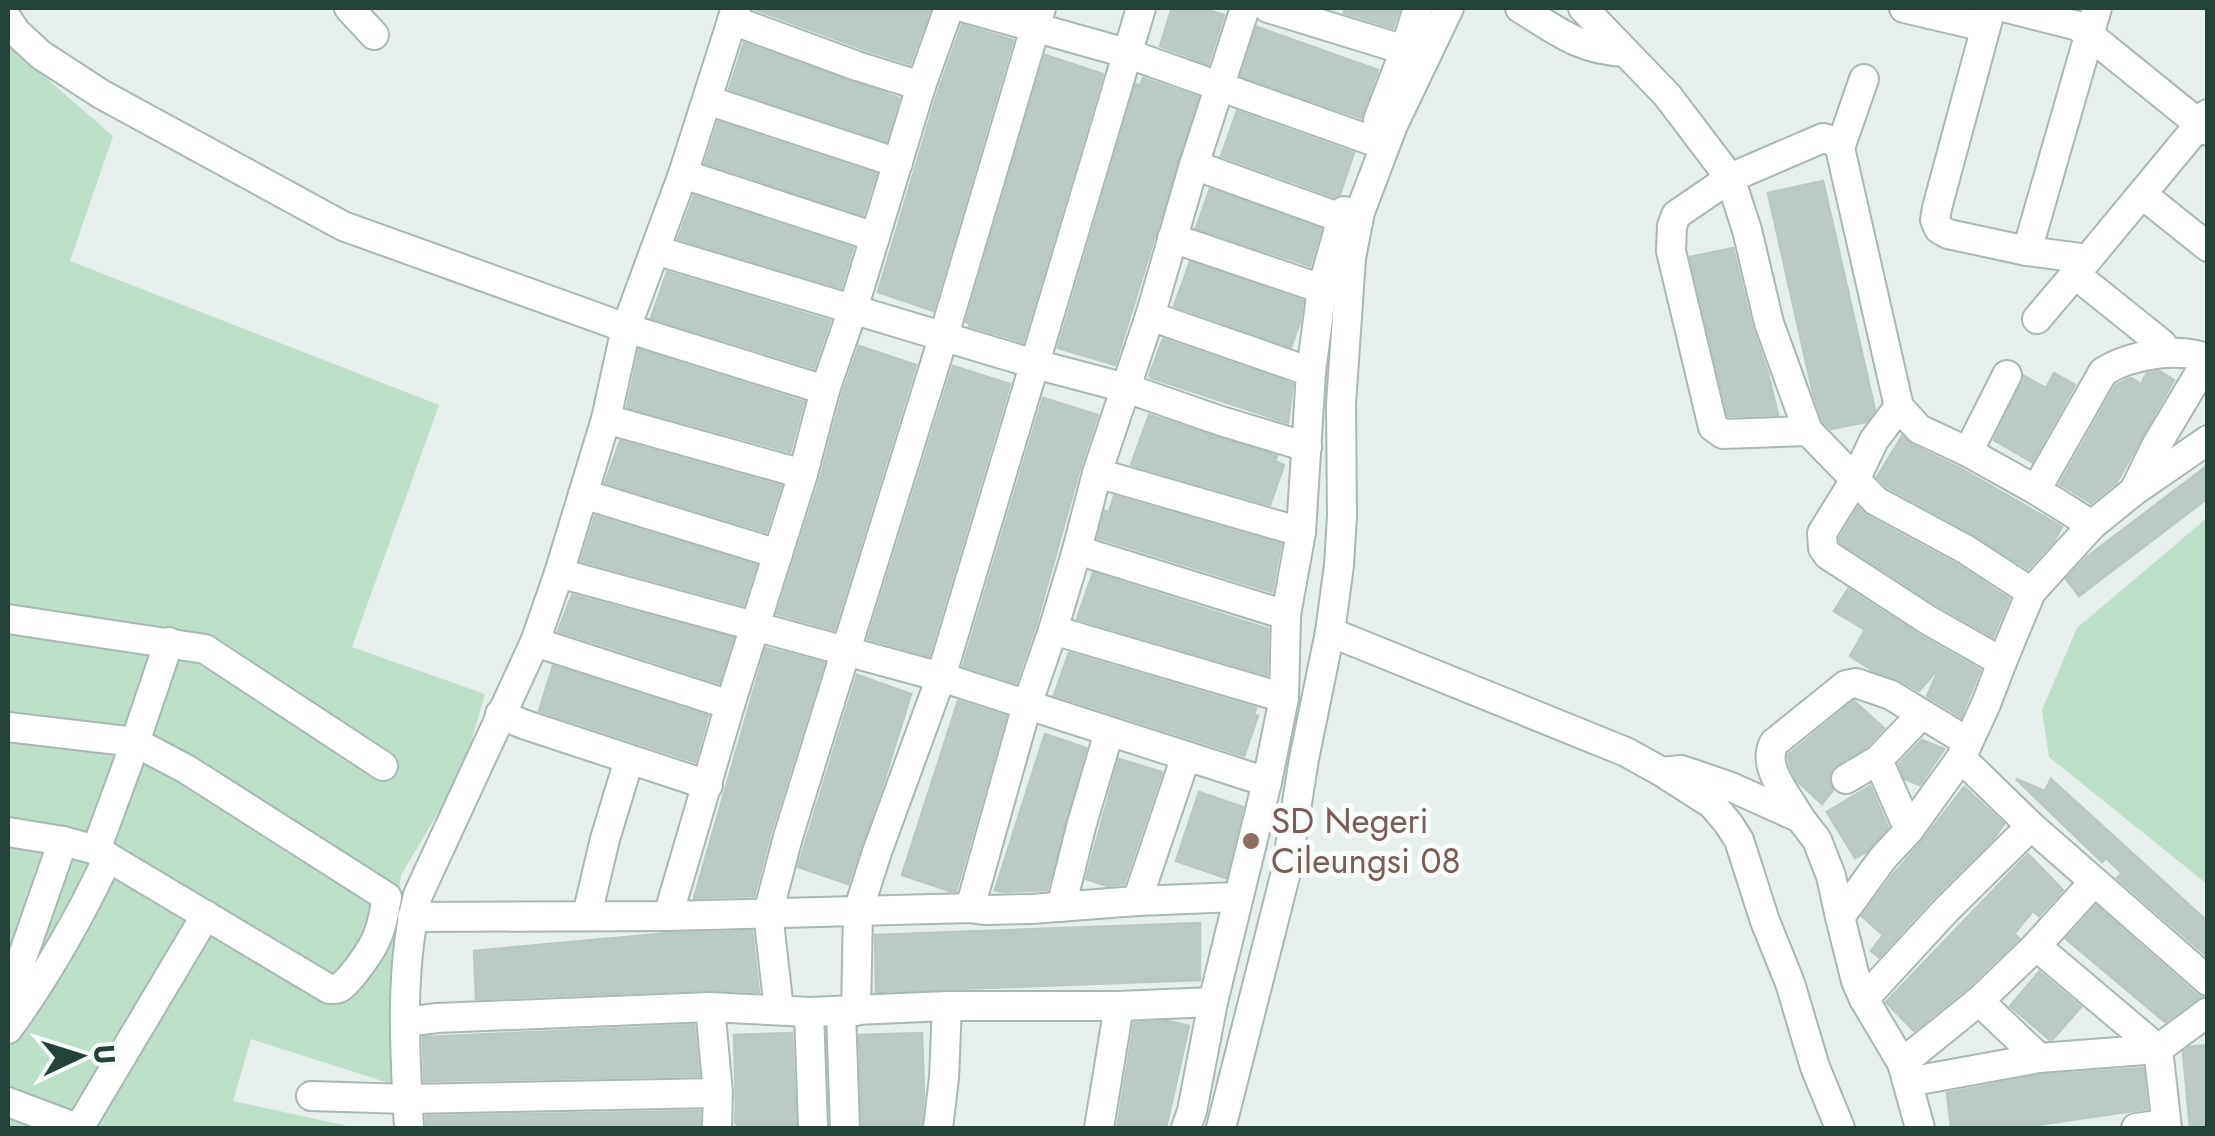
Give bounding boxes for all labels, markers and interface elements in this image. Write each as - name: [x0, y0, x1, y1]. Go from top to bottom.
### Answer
- place label: SD Negeri Cileungsi 08: [1271, 796, 1461, 886]
- marker: SD Negeri Cileungsi 08: [1240, 830, 1262, 852]
- north arrow: [30, 1006, 130, 1106]
- text: U: [83, 1043, 126, 1066]

